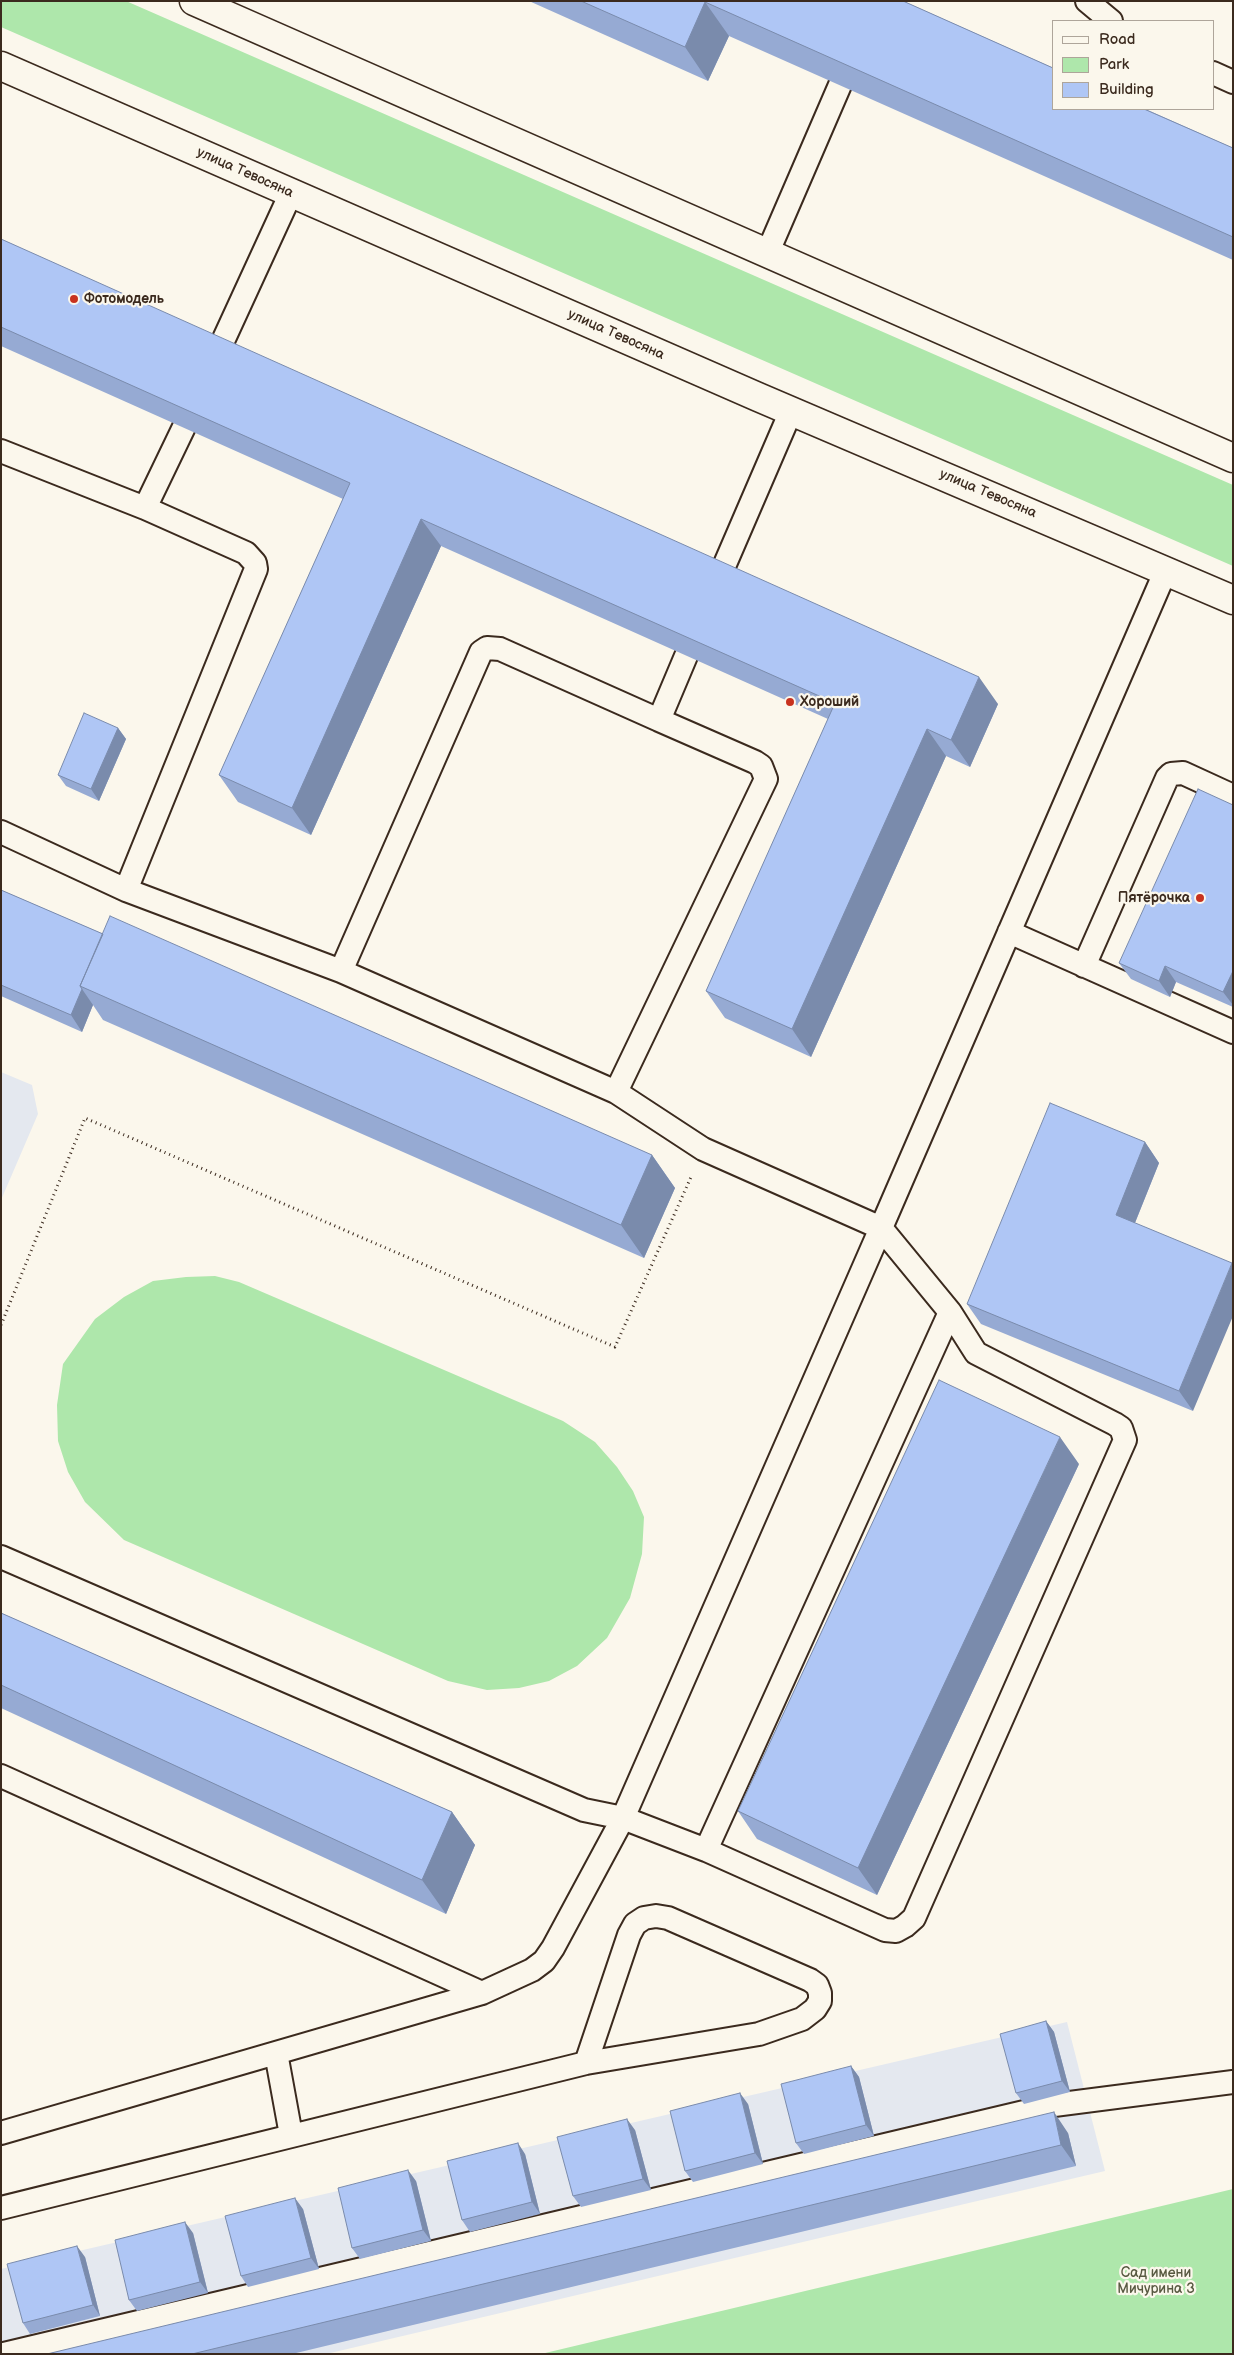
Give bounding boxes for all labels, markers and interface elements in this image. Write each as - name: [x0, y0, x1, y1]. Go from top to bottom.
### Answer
- legend: [1052, 20, 1214, 110]
- text: Road: [1099, 30, 1135, 49]
- text: Park: [1099, 55, 1129, 74]
- text: Building: [1099, 80, 1154, 99]
- street label: улица Тевосяна: [194, 144, 296, 202]
- place label: Фотомодель: [84, 291, 164, 307]
- marker: Фотомодель: [68, 293, 80, 305]
- street label: улица Тевосяна: [565, 306, 667, 364]
- street label: улица Тевосяна: [937, 466, 1039, 522]
- place label: Хороший: [800, 694, 859, 710]
- marker: Хороший: [784, 696, 796, 708]
- place label: Пятёрочка: [1118, 890, 1190, 906]
- marker: Пятёрочка: [1194, 892, 1206, 904]
- park label: Сад имени Мичурина 3: [1117, 2265, 1195, 2298]

